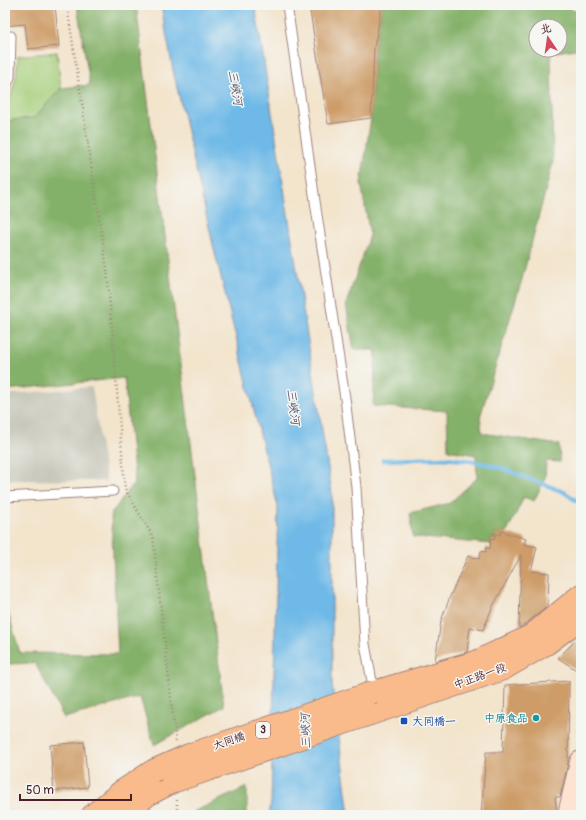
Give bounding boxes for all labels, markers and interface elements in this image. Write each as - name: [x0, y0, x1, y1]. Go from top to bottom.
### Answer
- north arrow: [528, 18, 568, 58]
- text: 北: [539, 21, 553, 36]
- water label: 三峽河: [224, 69, 246, 109]
- water label: 三峽河: [283, 388, 303, 428]
- street label: 中正路一段: [452, 660, 508, 692]
- water label: 三峽河: [298, 711, 314, 749]
- place label: 中原食品: [484, 712, 528, 725]
- marker: 中原食品: [531, 713, 541, 723]
- place label: 大同橋一: [412, 715, 456, 728]
- marker: 大同橋一: [399, 716, 409, 726]
- road number: 3: [256, 722, 270, 738]
- street label: 大同橋: [211, 729, 247, 753]
- scale bar: [20, 776, 131, 802]
- text: 50 m: [26, 783, 54, 798]

